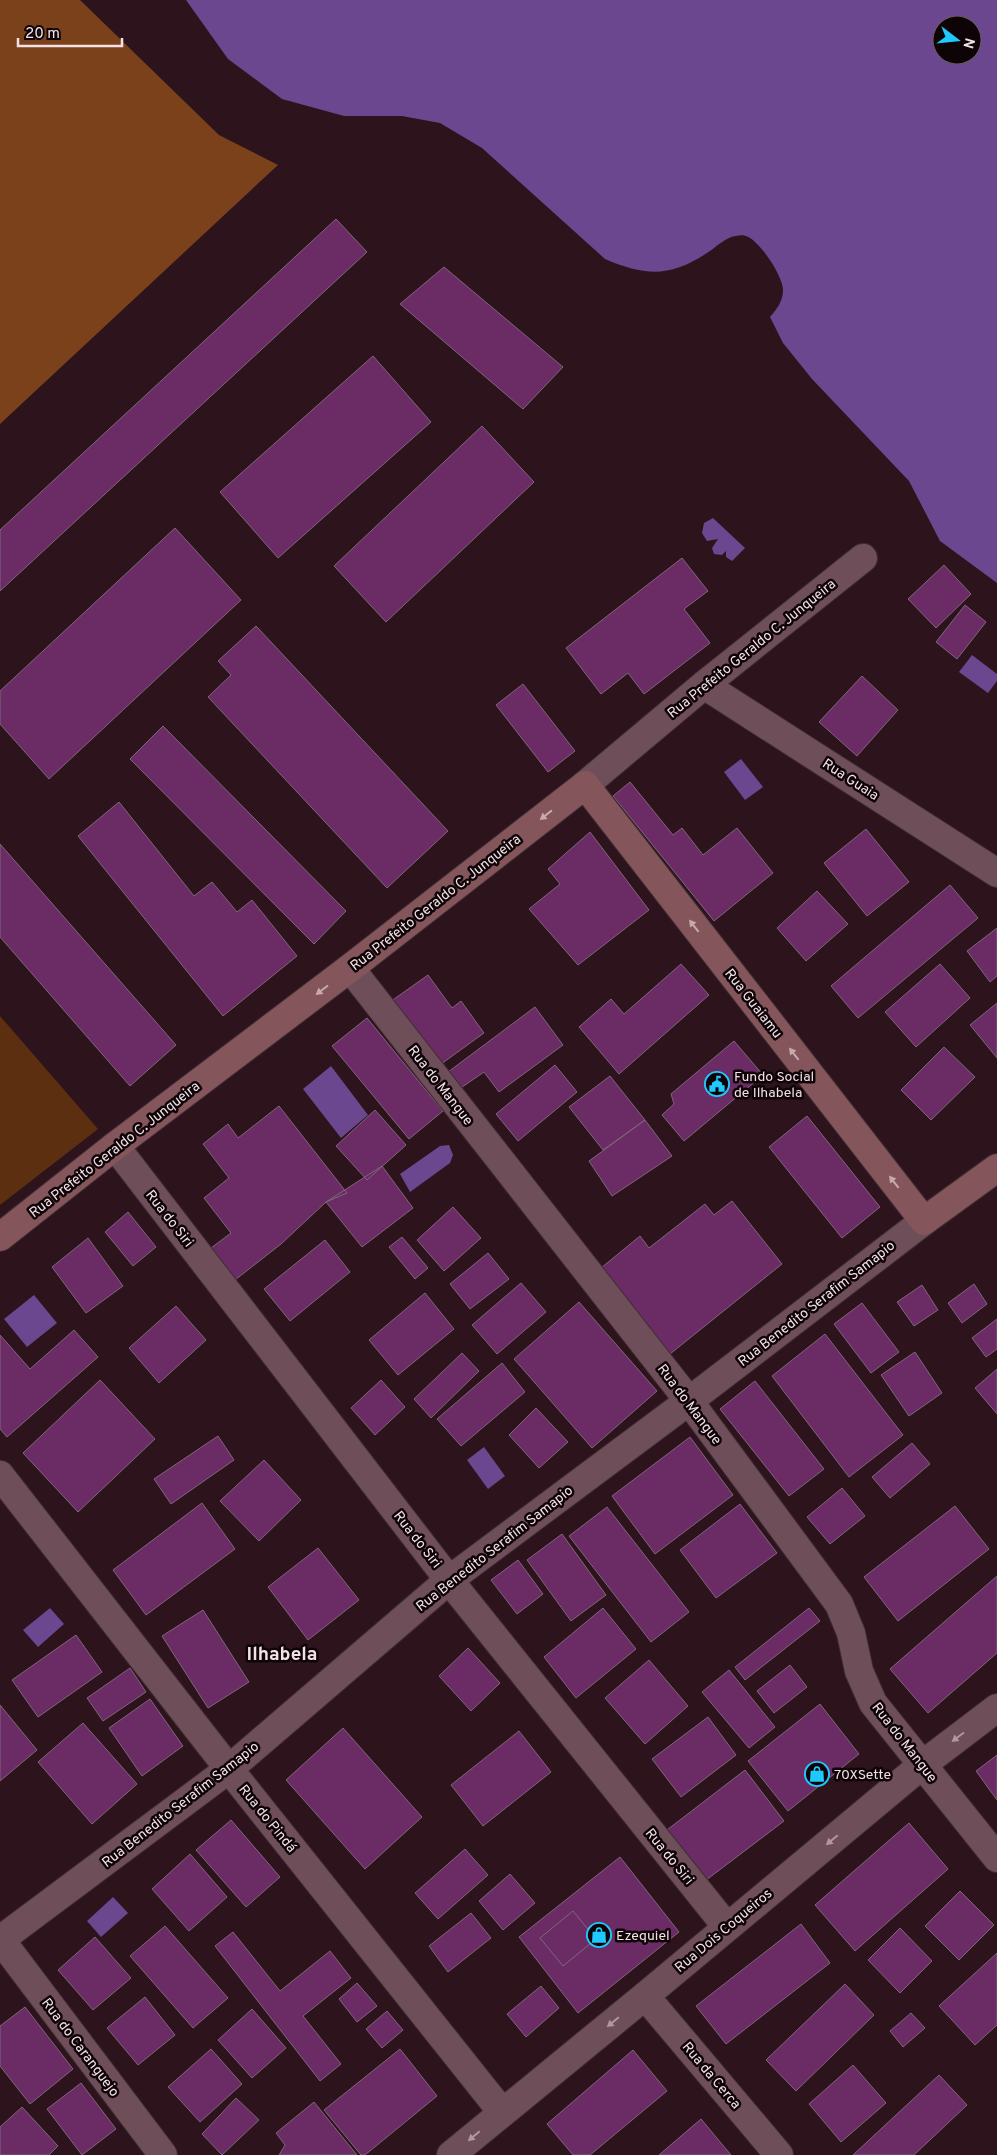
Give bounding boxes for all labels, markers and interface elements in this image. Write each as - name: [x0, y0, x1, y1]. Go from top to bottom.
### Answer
- scale bar: [18, 15, 121, 47]
- north arrow: [932, 15, 982, 65]
- text: 20 m: [25, 25, 60, 44]
- text: N: [958, 36, 978, 50]
- street label: Rua Prefeito Geraldo C. Junqueira: [664, 576, 840, 722]
- street label: Rua Guaia: [819, 756, 881, 805]
- one-way arrow: [540, 809, 553, 820]
- street label: Rua Prefeito Geraldo C. Junqueira: [347, 831, 525, 975]
- one-way arrow: [689, 920, 700, 933]
- street label: Rua Guaiamu: [720, 966, 785, 1042]
- one-way arrow: [315, 985, 329, 995]
- street label: Rua do Mangue: [403, 1043, 476, 1129]
- one-way arrow: [789, 1047, 799, 1061]
- place label: Fundo Social de Ilhabela: [734, 1069, 814, 1102]
- public building icon: Fundo Social de Ilhabela: [704, 1071, 730, 1097]
- street label: Rua Prefeito Geraldo C. Junqueira: [26, 1078, 204, 1222]
- one-way arrow: [888, 1176, 899, 1189]
- street label: Rua do Siri: [141, 1187, 196, 1251]
- street label: Rua Benedito Serafim Samapio: [735, 1237, 899, 1371]
- street label: Rua do Mangue: [653, 1361, 725, 1449]
- street label: Rua Benedito Serafim Samapio: [413, 1482, 577, 1616]
- street label: Rua do Siri: [389, 1508, 444, 1572]
- district label: Ilhabela: [247, 1643, 317, 1667]
- street label: Rua do Mangue: [867, 1700, 940, 1786]
- one-way arrow: [952, 1732, 965, 1743]
- street label: Rua Benedito Serafim Samapio: [99, 1738, 263, 1872]
- shop icon: 70XSette: [804, 1761, 830, 1787]
- place label: 70XSette: [834, 1767, 891, 1784]
- street label: Rua do Pindá: [234, 1782, 299, 1856]
- street label: Rua do Siri: [641, 1825, 697, 1889]
- one-way arrow: [825, 1834, 838, 1845]
- street label: Rua Dois Coqueiros: [672, 1886, 776, 1977]
- shop icon: Ezequiel: [586, 1922, 612, 1948]
- place label: Ezequiel: [616, 1928, 670, 1945]
- street label: Rua do Caranguejo: [37, 1995, 122, 2101]
- one-way arrow: [607, 2017, 620, 2028]
- street label: Rua da Cerca: [678, 2039, 744, 2113]
- one-way arrow: [468, 2130, 480, 2142]

